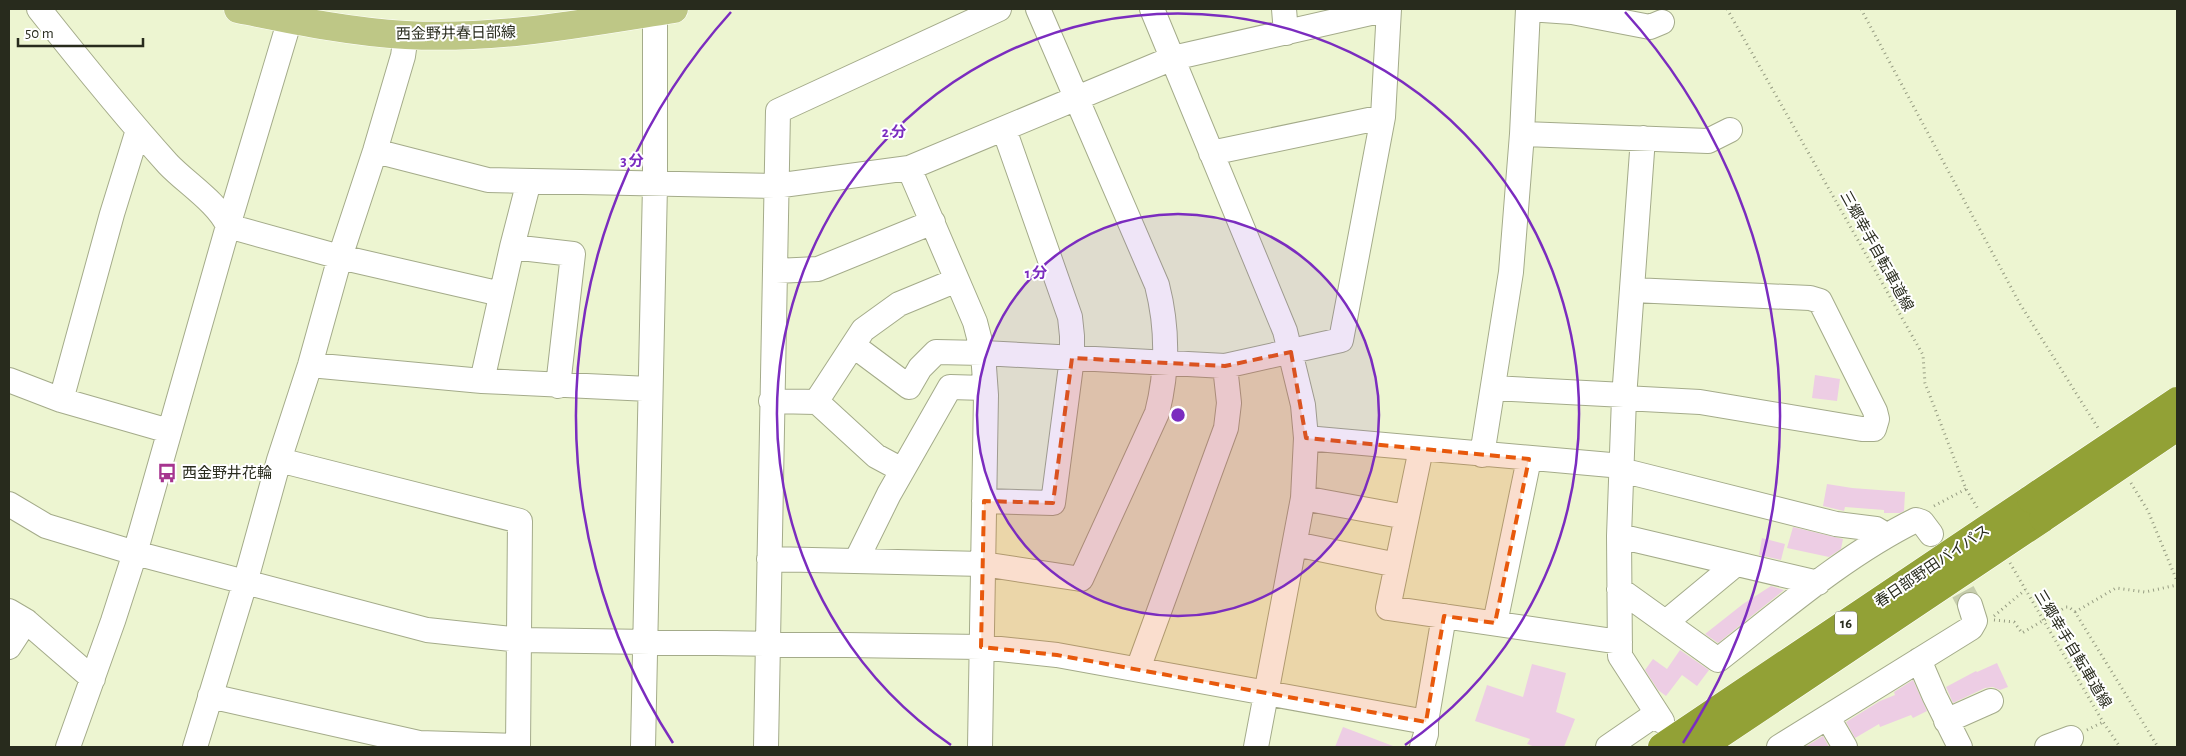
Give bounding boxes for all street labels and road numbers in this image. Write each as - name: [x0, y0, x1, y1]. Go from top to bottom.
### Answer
- street label: 西金野井春日部線: [396, 23, 516, 42]
- street label: 三郷幸手自転車道線: [1837, 188, 1917, 314]
- street label: 春日部野田バイパス: [1872, 522, 1992, 610]
- street label: 三郷幸手自転車道線: [2031, 587, 2115, 711]
- road number: 16: [1835, 612, 1857, 634]

